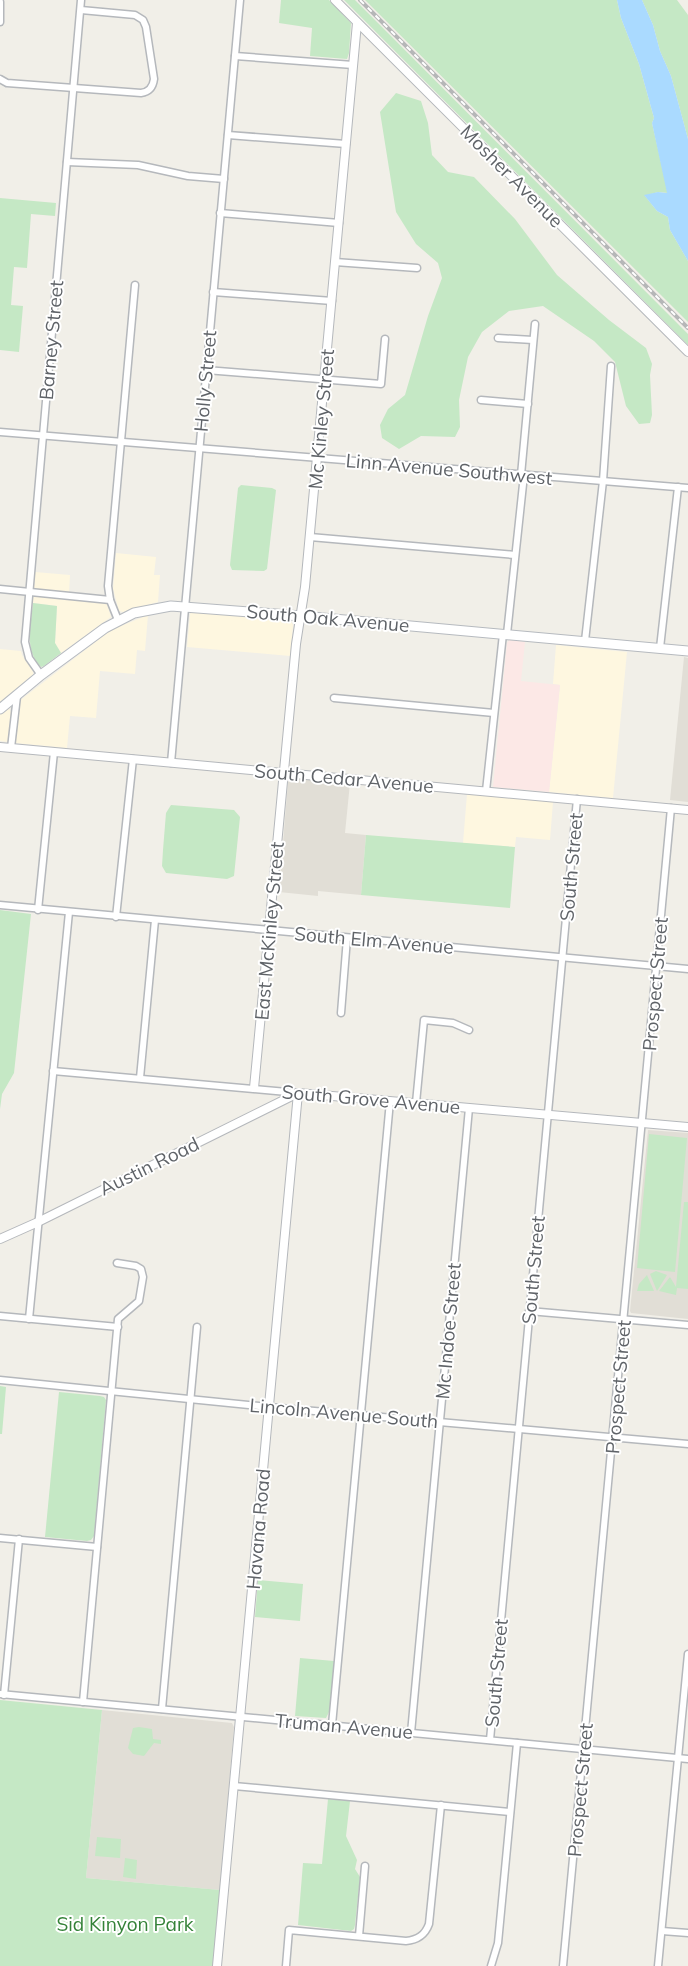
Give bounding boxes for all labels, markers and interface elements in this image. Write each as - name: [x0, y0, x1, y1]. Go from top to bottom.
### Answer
- street label: Mosher Avenue: [455, 119, 569, 233]
- street label: Barney Street: [34, 279, 68, 401]
- street label: Holly Street: [189, 329, 221, 433]
- street label: Mc Kinley Street: [303, 348, 339, 490]
- street label: Linn Avenue Southwest: [345, 448, 554, 490]
- street label: South Oak Avenue: [246, 599, 410, 637]
- street label: South Cedar Avenue: [253, 758, 435, 798]
- street label: South Street: [554, 811, 588, 922]
- street label: East McKinley Street: [249, 840, 289, 1021]
- street label: Prospect Street: [637, 916, 673, 1052]
- street label: South Elm Avenue: [293, 921, 455, 959]
- street label: South Grove Avenue: [281, 1079, 461, 1119]
- street label: Austin Road: [95, 1132, 203, 1200]
- street label: South Street: [516, 1214, 550, 1325]
- street label: Mc Indoe Street: [430, 1261, 466, 1400]
- street label: Prospect Street: [600, 1319, 636, 1455]
- street label: Lincoln Avenue South: [249, 1393, 439, 1433]
- street label: Havana Road: [241, 1468, 275, 1590]
- street label: South Street: [479, 1617, 513, 1728]
- street label: Truman Avenue: [274, 1708, 414, 1744]
- street label: Prospect Street: [562, 1722, 598, 1858]
- park label: Sid Kinyon Park: [56, 1912, 194, 1936]

